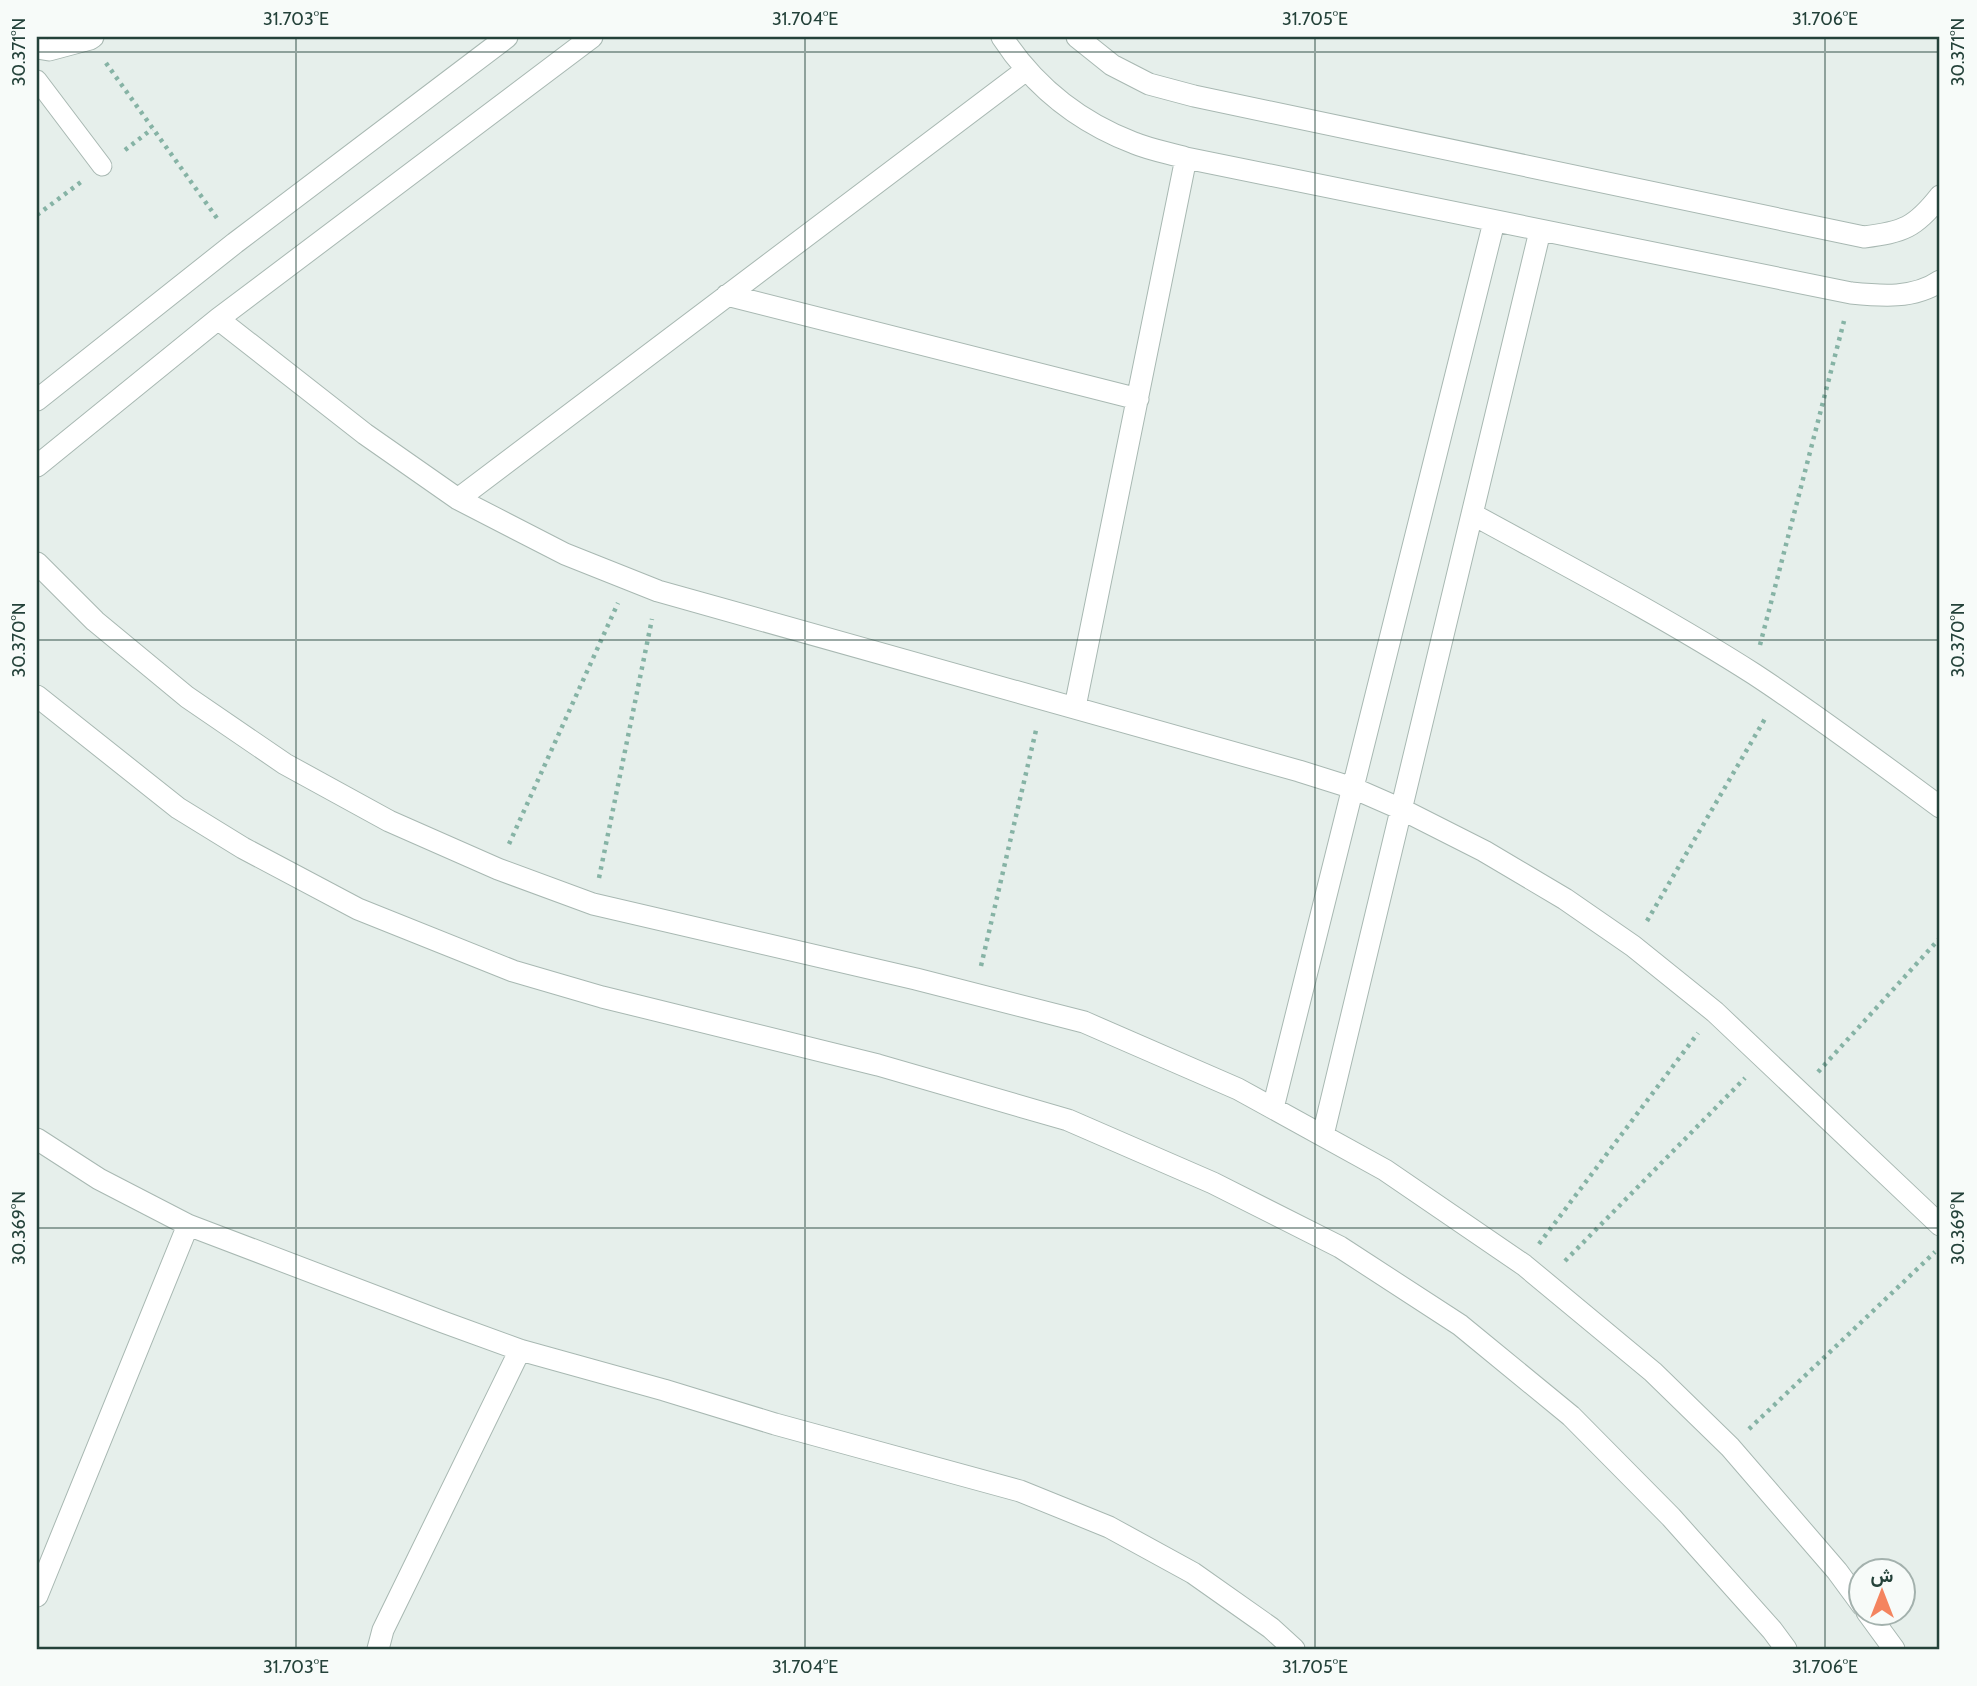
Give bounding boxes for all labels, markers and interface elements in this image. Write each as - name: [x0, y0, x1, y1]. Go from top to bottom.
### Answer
- text: 31.703°E: [263, 8, 329, 30]
- text: 31.704°E: [772, 8, 838, 30]
- text: 31.705°E: [1282, 8, 1348, 30]
- text: 31.706°E: [1792, 8, 1858, 30]
- text: 30.371°N: [8, 18, 30, 86]
- text: 30.371°N: [1947, 18, 1969, 86]
- text: 30.370°N: [8, 603, 30, 677]
- text: 30.370°N: [1947, 603, 1969, 677]
- text: 30.369°N: [8, 1191, 30, 1265]
- text: 30.369°N: [1947, 1191, 1969, 1265]
- north arrow: [1848, 1556, 1918, 1626]
- text: ش: [1871, 1564, 1894, 1587]
- text: 31.703°E: [263, 1656, 329, 1678]
- text: 31.704°E: [772, 1656, 838, 1678]
- text: 31.705°E: [1282, 1656, 1348, 1678]
- text: 31.706°E: [1792, 1656, 1858, 1678]

